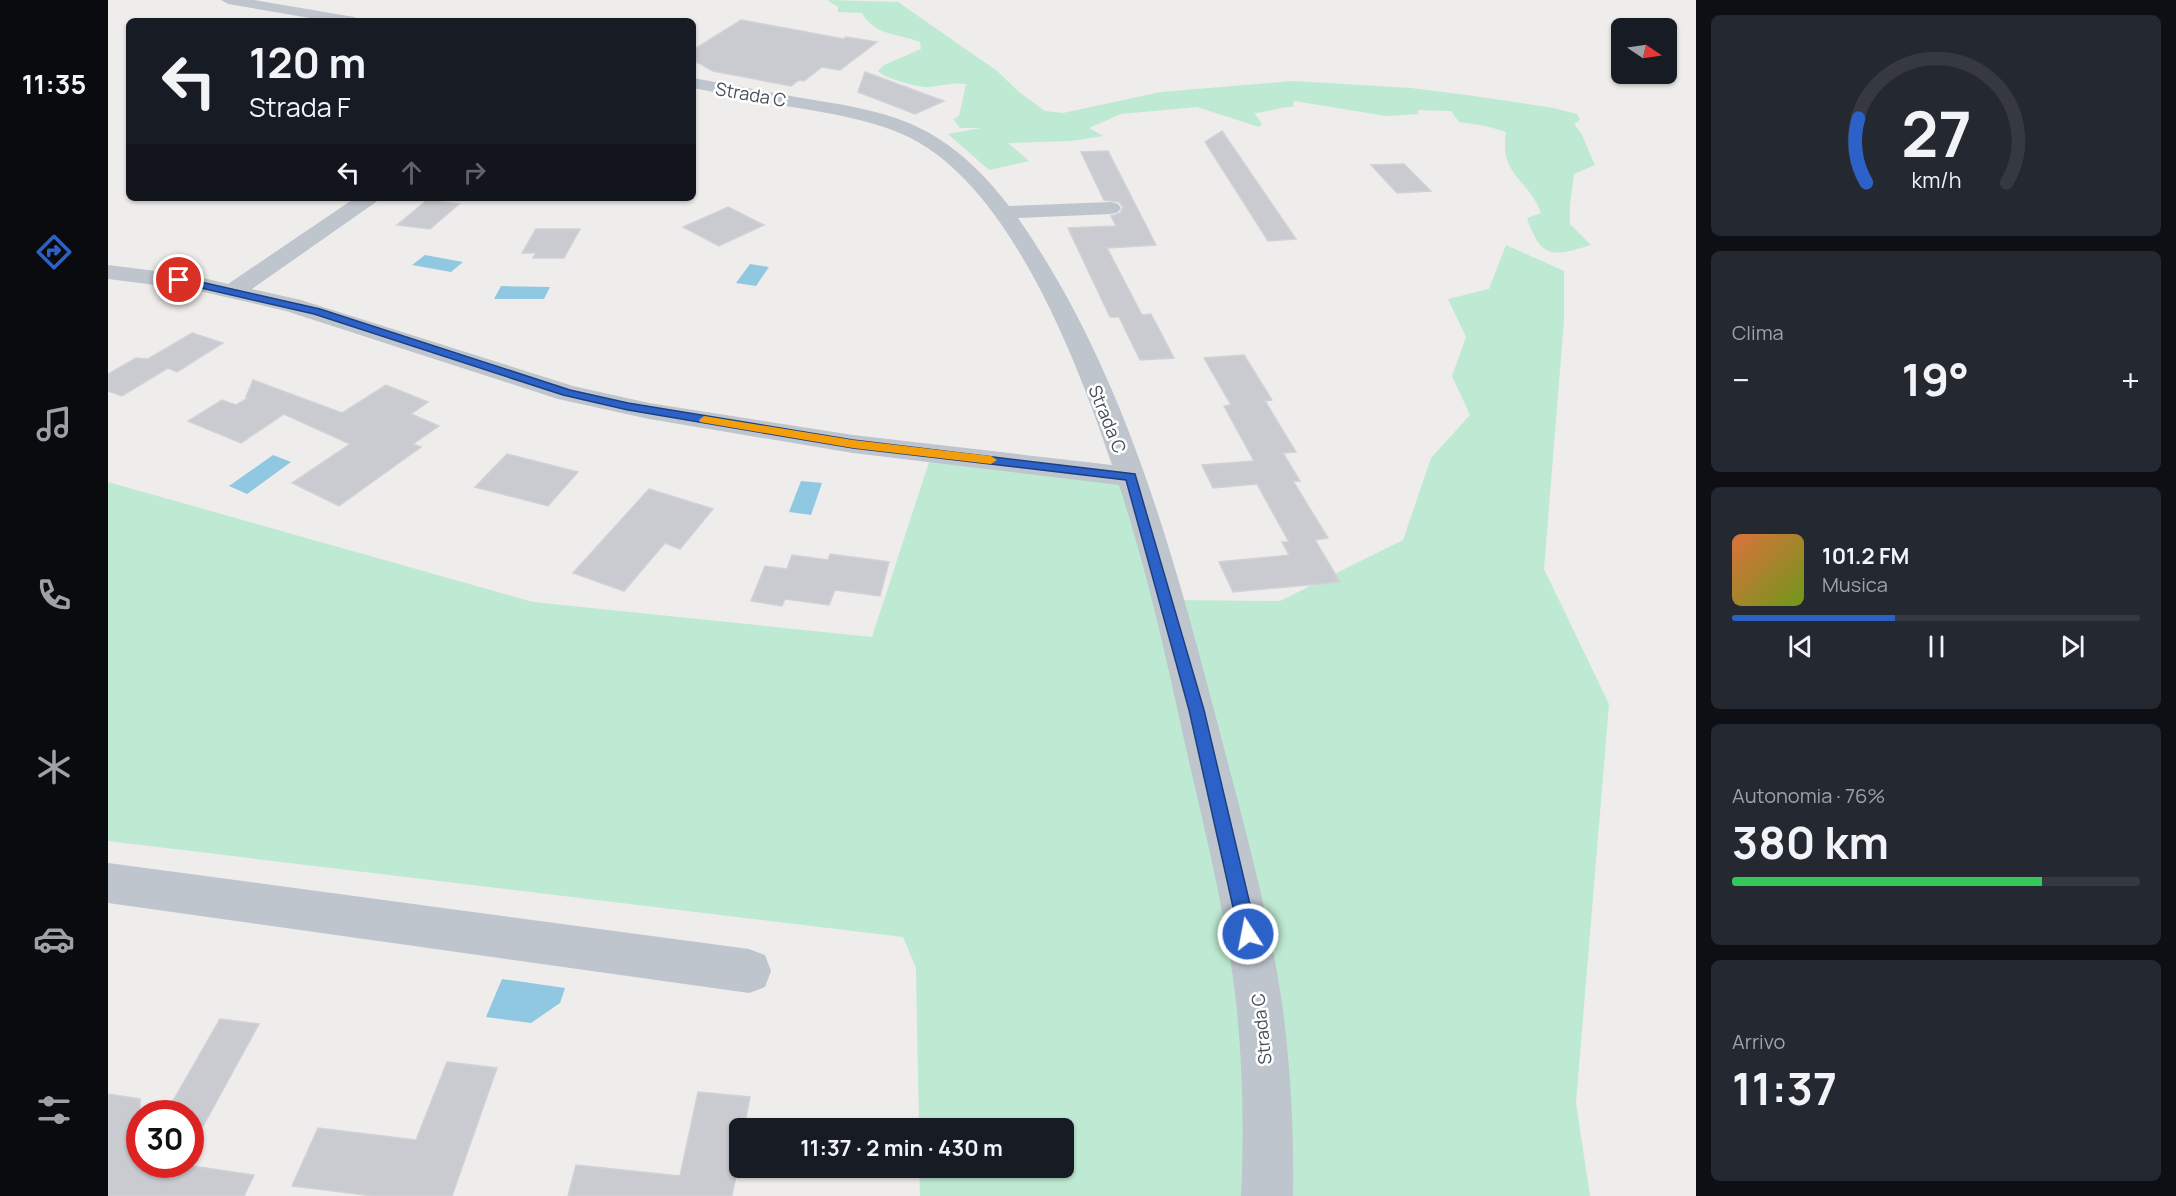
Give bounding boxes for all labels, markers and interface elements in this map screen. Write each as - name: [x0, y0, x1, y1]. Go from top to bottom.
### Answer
- north arrow: [1611, 18, 1677, 84]
- map controls: [1611, 18, 1677, 84]
- text: 120 m: [249, 33, 366, 91]
- icon: left: [150, 42, 228, 120]
- text: 11:35: [22, 65, 86, 102]
- street label: Strada C: [714, 76, 788, 112]
- text: Strada F: [249, 88, 351, 125]
- text: 27: [1901, 90, 1971, 176]
- icon: left: [332, 156, 365, 189]
- icon: ahead: [395, 156, 428, 189]
- icon: right: [458, 156, 491, 189]
- text: km/h: [1911, 165, 1961, 194]
- icon: directions: [33, 231, 75, 273]
- pin: [153, 254, 204, 305]
- icon: arrive: [162, 263, 195, 296]
- text: Clima: [1732, 319, 1784, 346]
- text: 19°: [1901, 348, 1969, 410]
- text: −: [1732, 357, 1750, 402]
- text: +: [2121, 357, 2140, 402]
- street label: Strada C: [1083, 381, 1133, 457]
- icon: music: [33, 403, 75, 445]
- text: 101.2 FM: [1822, 541, 1909, 571]
- text: Musica: [1822, 571, 1888, 598]
- icon: phone: [33, 574, 75, 616]
- icon: previous: [1784, 630, 1817, 663]
- icon: pause: [1920, 630, 1953, 663]
- icon: next: [2056, 630, 2089, 663]
- icon: climate: [33, 746, 75, 788]
- text: Autonomia · 76%: [1732, 782, 1885, 809]
- text: 380 km: [1732, 811, 1889, 873]
- position arrow: [1216, 902, 1280, 966]
- icon: car: [33, 918, 75, 960]
- street label: Strada C: [1245, 992, 1277, 1066]
- text: Arrivo: [1732, 1028, 1785, 1055]
- text: 11:37: [1732, 1057, 1837, 1119]
- icon: filters: [33, 1089, 75, 1131]
- speed limit sign: 30: [126, 1100, 204, 1178]
- text: 11:37 · 2 min · 430 m: [800, 1133, 1003, 1163]

